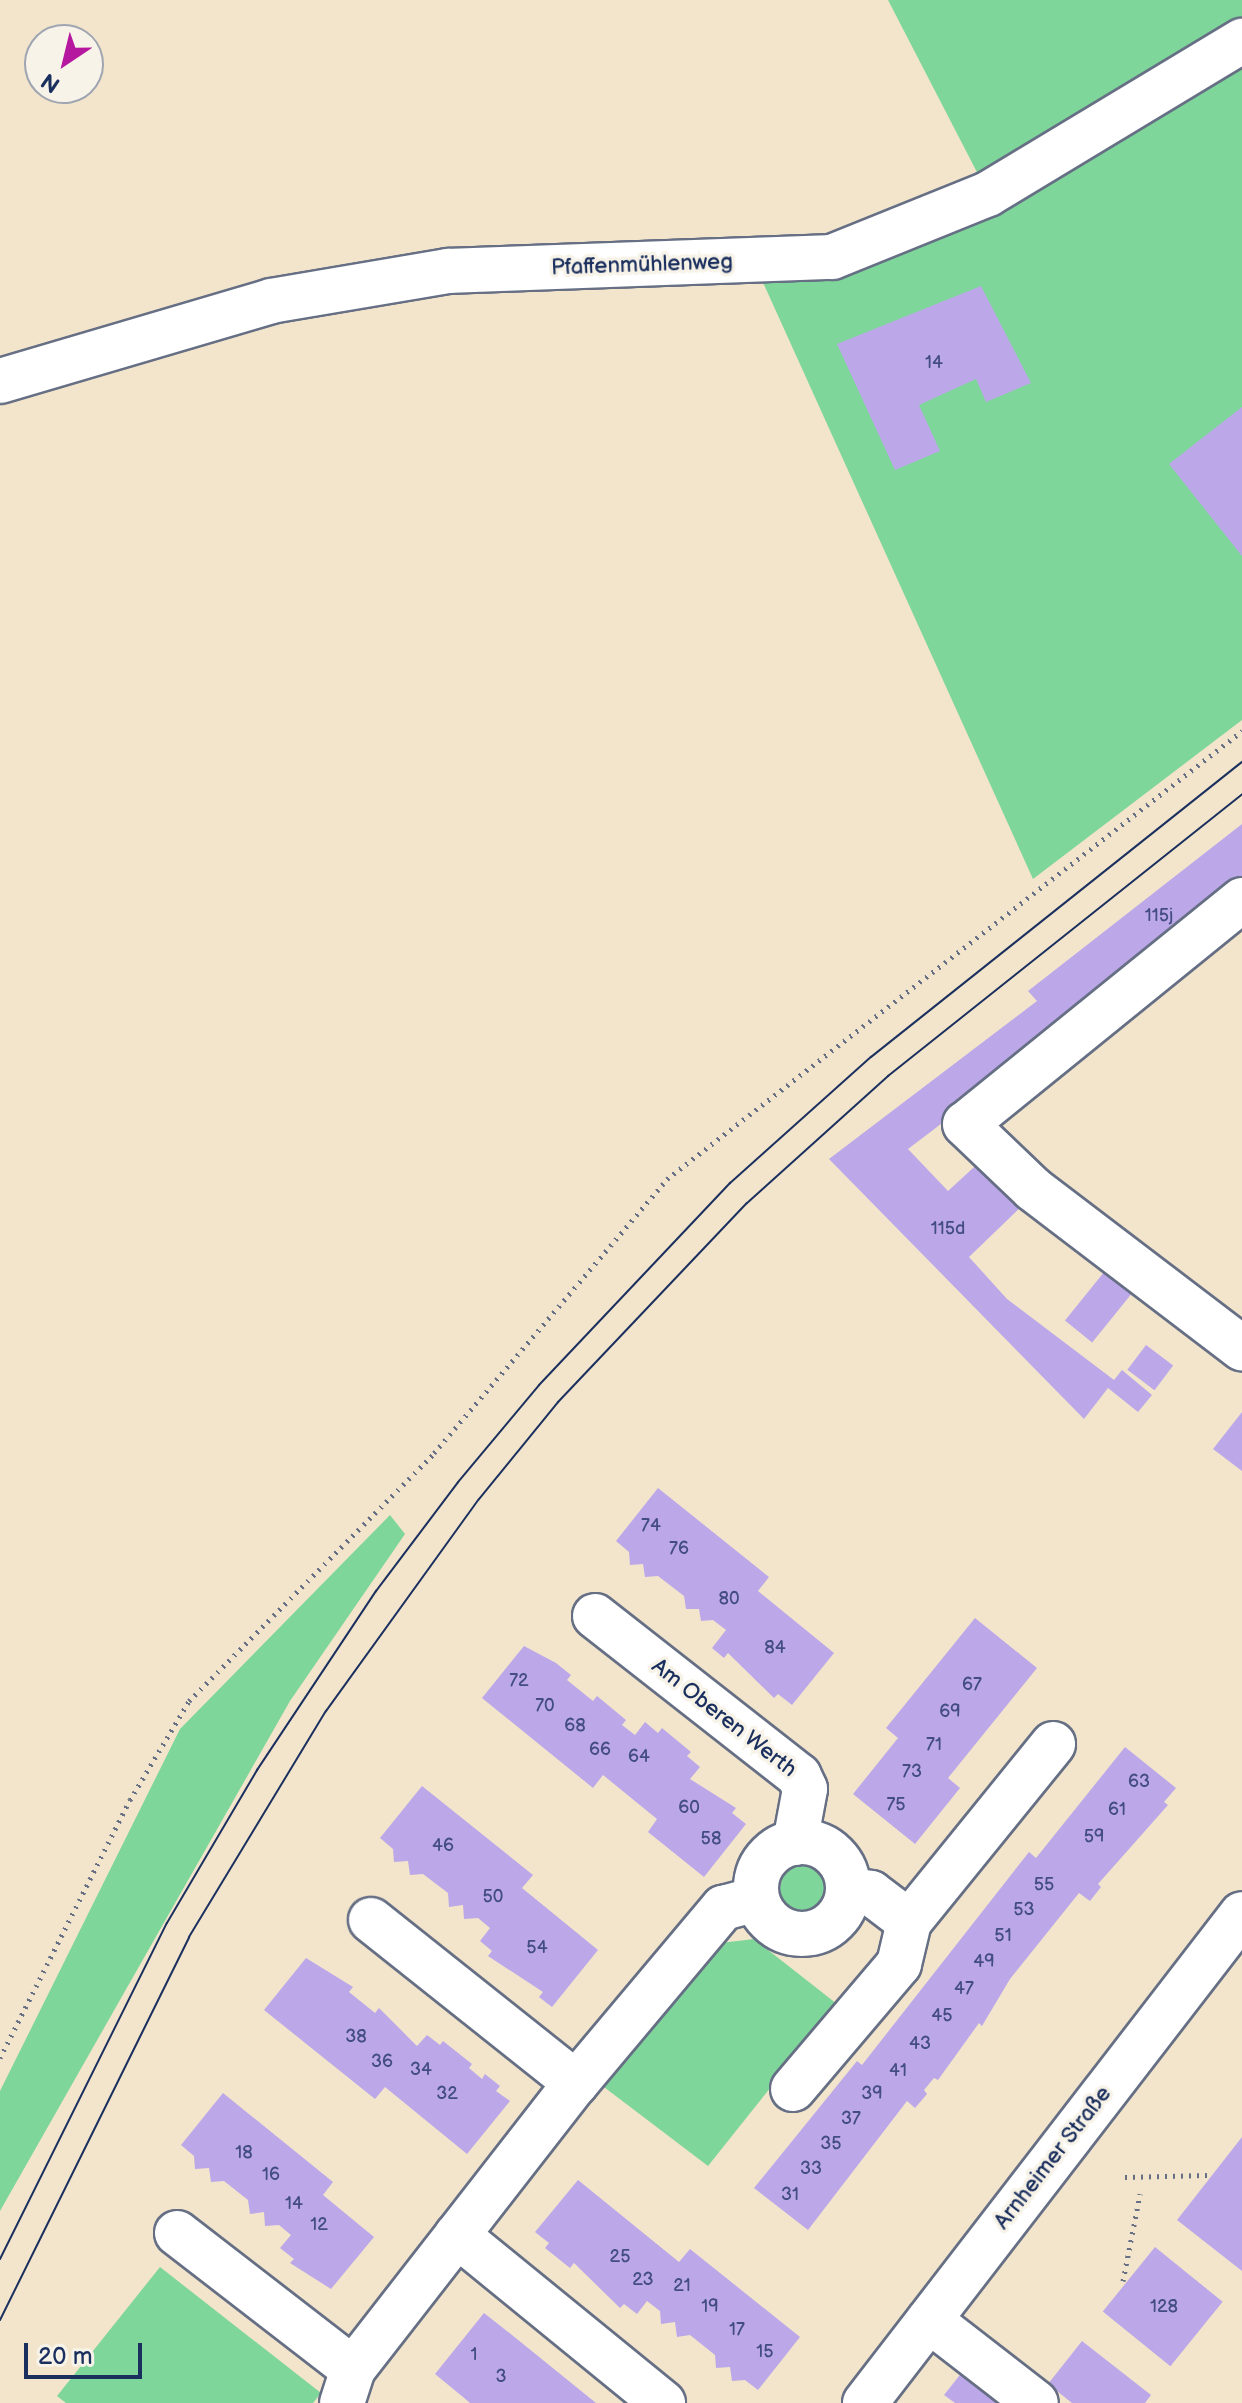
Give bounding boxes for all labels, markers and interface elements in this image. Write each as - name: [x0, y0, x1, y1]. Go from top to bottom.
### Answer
- north arrow: [24, 24, 104, 104]
- text: N: [37, 67, 66, 98]
- street label: Pfaffenmühlenweg: [551, 249, 733, 281]
- house number: 14: [925, 352, 943, 374]
- house number: 115j: [1145, 905, 1173, 927]
- house number: 115d: [931, 1218, 965, 1240]
- house number: 74: [641, 1515, 661, 1537]
- house number: 76: [669, 1538, 689, 1560]
- house number: 80: [718, 1588, 740, 1610]
- house number: 84: [764, 1637, 786, 1659]
- street label: Am Oberen Werth: [646, 1653, 802, 1783]
- house number: 72: [509, 1670, 529, 1692]
- house number: 67: [962, 1674, 982, 1696]
- house number: 70: [535, 1695, 555, 1717]
- house number: 69: [939, 1701, 961, 1723]
- house number: 68: [564, 1715, 586, 1737]
- house number: 71: [926, 1734, 942, 1756]
- house number: 66: [589, 1739, 611, 1761]
- house number: 64: [628, 1746, 650, 1768]
- house number: 73: [902, 1761, 922, 1783]
- house number: 63: [1128, 1771, 1150, 1793]
- house number: 75: [886, 1794, 906, 1816]
- house number: 60: [678, 1797, 700, 1819]
- house number: 61: [1108, 1799, 1126, 1821]
- house number: 59: [1084, 1826, 1104, 1848]
- house number: 58: [701, 1828, 721, 1850]
- house number: 46: [432, 1835, 454, 1857]
- house number: 55: [1034, 1874, 1054, 1896]
- house number: 50: [483, 1886, 503, 1908]
- house number: 53: [1013, 1899, 1035, 1921]
- house number: 51: [994, 1925, 1012, 1947]
- house number: 54: [526, 1937, 548, 1959]
- house number: 49: [973, 1951, 995, 1973]
- house number: 47: [954, 1978, 974, 2000]
- house number: 45: [931, 2005, 953, 2027]
- house number: 38: [345, 2026, 367, 2048]
- house number: 43: [909, 2033, 931, 2055]
- house number: 36: [371, 2051, 393, 2073]
- house number: 34: [410, 2059, 432, 2081]
- house number: 41: [889, 2060, 907, 2082]
- street label: Arnheimer Straße: [989, 2081, 1117, 2235]
- house number: 32: [436, 2083, 458, 2105]
- house number: 39: [861, 2083, 883, 2105]
- house number: 37: [841, 2108, 861, 2130]
- house number: 35: [820, 2133, 842, 2155]
- house number: 18: [235, 2142, 253, 2164]
- house number: 33: [800, 2158, 822, 2180]
- house number: 16: [262, 2164, 280, 2186]
- house number: 31: [781, 2184, 799, 2206]
- house number: 14: [285, 2193, 303, 2215]
- house number: 12: [310, 2214, 328, 2236]
- house number: 25: [610, 2246, 630, 2268]
- house number: 23: [632, 2269, 654, 2291]
- house number: 21: [673, 2275, 691, 2297]
- house number: 19: [701, 2296, 719, 2318]
- house number: 128: [1150, 2296, 1178, 2318]
- house number: 17: [729, 2319, 745, 2341]
- scale bar: [28, 2327, 146, 2377]
- house number: 15: [756, 2341, 774, 2363]
- text: 20 m: [38, 2342, 93, 2371]
- house number: 1: [471, 2344, 477, 2366]
- house number: 3: [495, 2366, 507, 2388]

